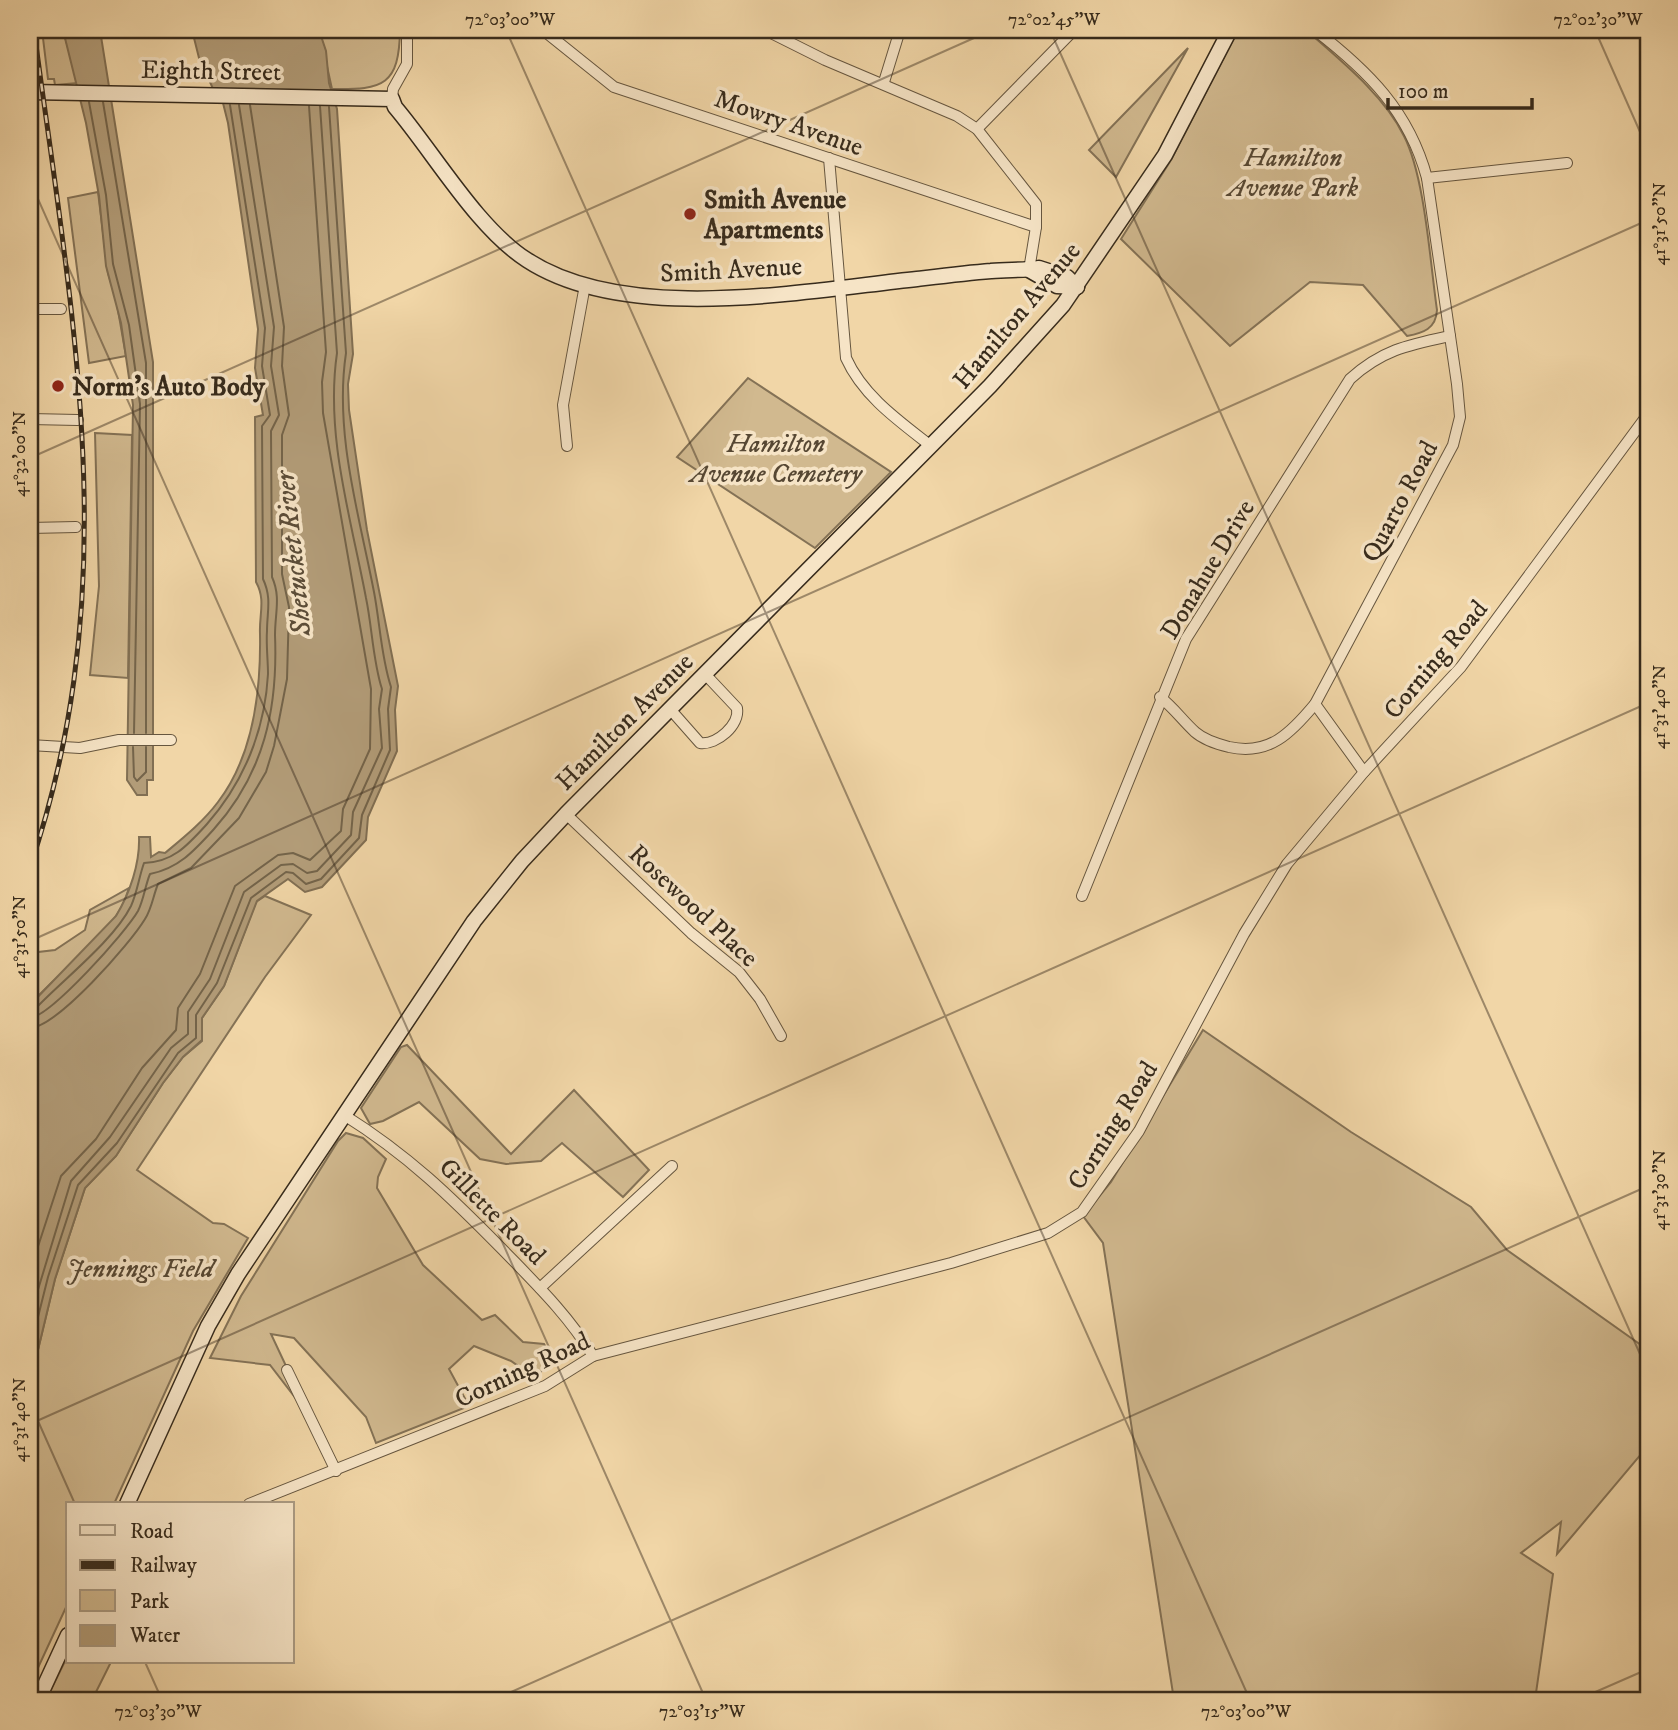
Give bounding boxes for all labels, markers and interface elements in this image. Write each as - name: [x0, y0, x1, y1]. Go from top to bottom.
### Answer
- text: 72°03'00"W: [465, 9, 555, 31]
- text: 72°02'45"W: [1008, 9, 1100, 31]
- text: 72°02'30"W: [1553, 9, 1643, 31]
- street label: Eighth Street: [141, 54, 281, 89]
- scale bar: [1388, 66, 1531, 110]
- text: 100 m: [1398, 79, 1449, 105]
- street label: Mowry Avenue: [710, 83, 867, 164]
- park label: Hamilton Avenue Park: [1225, 142, 1358, 205]
- text: 41°31'50"N: [1649, 182, 1671, 266]
- place label: Smith Avenue Apartments: [703, 184, 847, 247]
- marker: Smith Avenue Apartments: [682, 206, 698, 222]
- street label: Hamilton Avenue: [946, 236, 1088, 396]
- street label: Smith Avenue: [659, 250, 803, 291]
- place label: Norm's Auto Body: [72, 371, 265, 404]
- marker: Norm's Auto Body: [50, 378, 66, 394]
- text: 41°32'00"N: [9, 411, 31, 497]
- park label: Hamilton Avenue Cemetery: [687, 428, 864, 491]
- street label: Quarto Road: [1355, 435, 1446, 568]
- water label: Shetucket River: [267, 468, 320, 639]
- street label: Donahue Drive: [1154, 494, 1263, 646]
- street label: Corning Road: [1377, 594, 1496, 726]
- street label: Hamilton Avenue: [549, 646, 701, 798]
- text: 41°31'40"N: [1649, 665, 1671, 749]
- street label: Rosewood Place: [621, 838, 765, 975]
- text: 41°31'50"N: [9, 895, 31, 979]
- street label: Corning Road: [1061, 1055, 1166, 1196]
- text: 41°31'30"N: [1649, 1149, 1671, 1230]
- street label: Gillette Road: [431, 1152, 552, 1273]
- park label: Jennings Field: [66, 1253, 217, 1286]
- street label: Corning Road: [450, 1325, 596, 1416]
- text: 41°31'40"N: [9, 1378, 31, 1462]
- legend: [66, 1502, 294, 1664]
- text: Road: [130, 1519, 174, 1545]
- text: Railway: [130, 1553, 198, 1579]
- text: Park: [130, 1589, 170, 1615]
- text: Water: [129, 1623, 180, 1649]
- text: 72°03'30"W: [115, 1701, 202, 1723]
- text: 72°03'15"W: [659, 1701, 745, 1723]
- text: 72°03'00"W: [1201, 1701, 1291, 1723]

